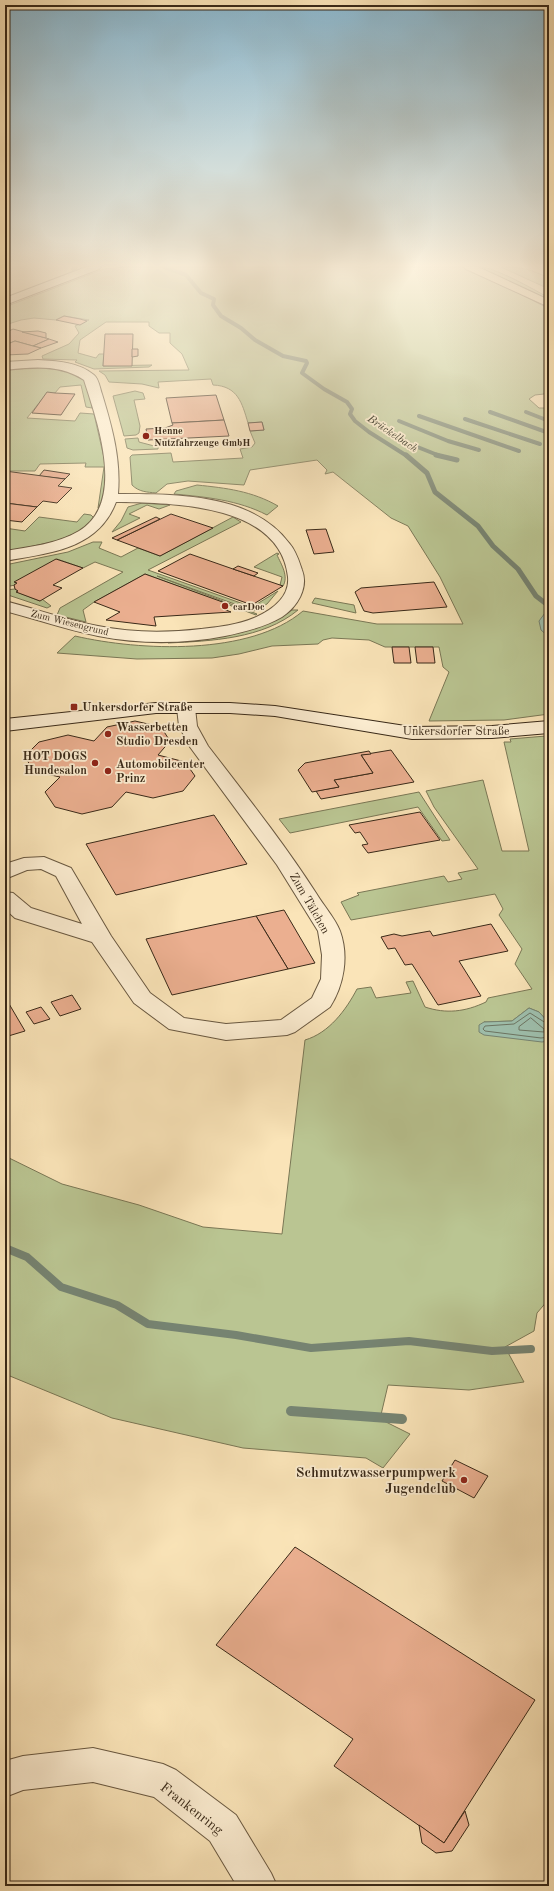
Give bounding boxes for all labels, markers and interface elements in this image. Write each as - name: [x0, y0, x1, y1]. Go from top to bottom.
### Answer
- water label: Brückelbach: [364, 413, 420, 455]
- place label: Henne Nutzfahrzeuge GmbH: [154, 426, 251, 448]
- marker: Henne Nutzfahrzeuge GmbH: [141, 431, 151, 441]
- marker: carDoc: [220, 601, 230, 611]
- place label: carDoc: [233, 602, 265, 612]
- street label: Zum Wiesengrund: [30, 608, 110, 637]
- marker: Unkersdorfer Straße: [69, 702, 79, 712]
- place label: Unkersdorfer Straße: [82, 702, 193, 714]
- place label: Wasserbetten Studio Dresden: [116, 722, 198, 748]
- street label: Unkersdorfer Straße: [403, 726, 510, 738]
- marker: Wasserbetten Studio Dresden: [103, 729, 113, 739]
- place label: HOT DOGS Hundesalon: [23, 751, 87, 777]
- marker: HOT DOGS Hundesalon: [90, 758, 100, 768]
- place label: Automobilcenter Prinz: [116, 759, 205, 785]
- marker: Automobilcenter Prinz: [103, 766, 113, 776]
- street label: Zum Tälchen: [287, 871, 332, 936]
- place label: Schmutzwasserpumpwerk Jugendclub: [296, 1466, 456, 1496]
- marker: Schmutzwasserpumpwerk Jugendclub: [459, 1475, 469, 1485]
- street label: Frankenring: [157, 1780, 226, 1838]

